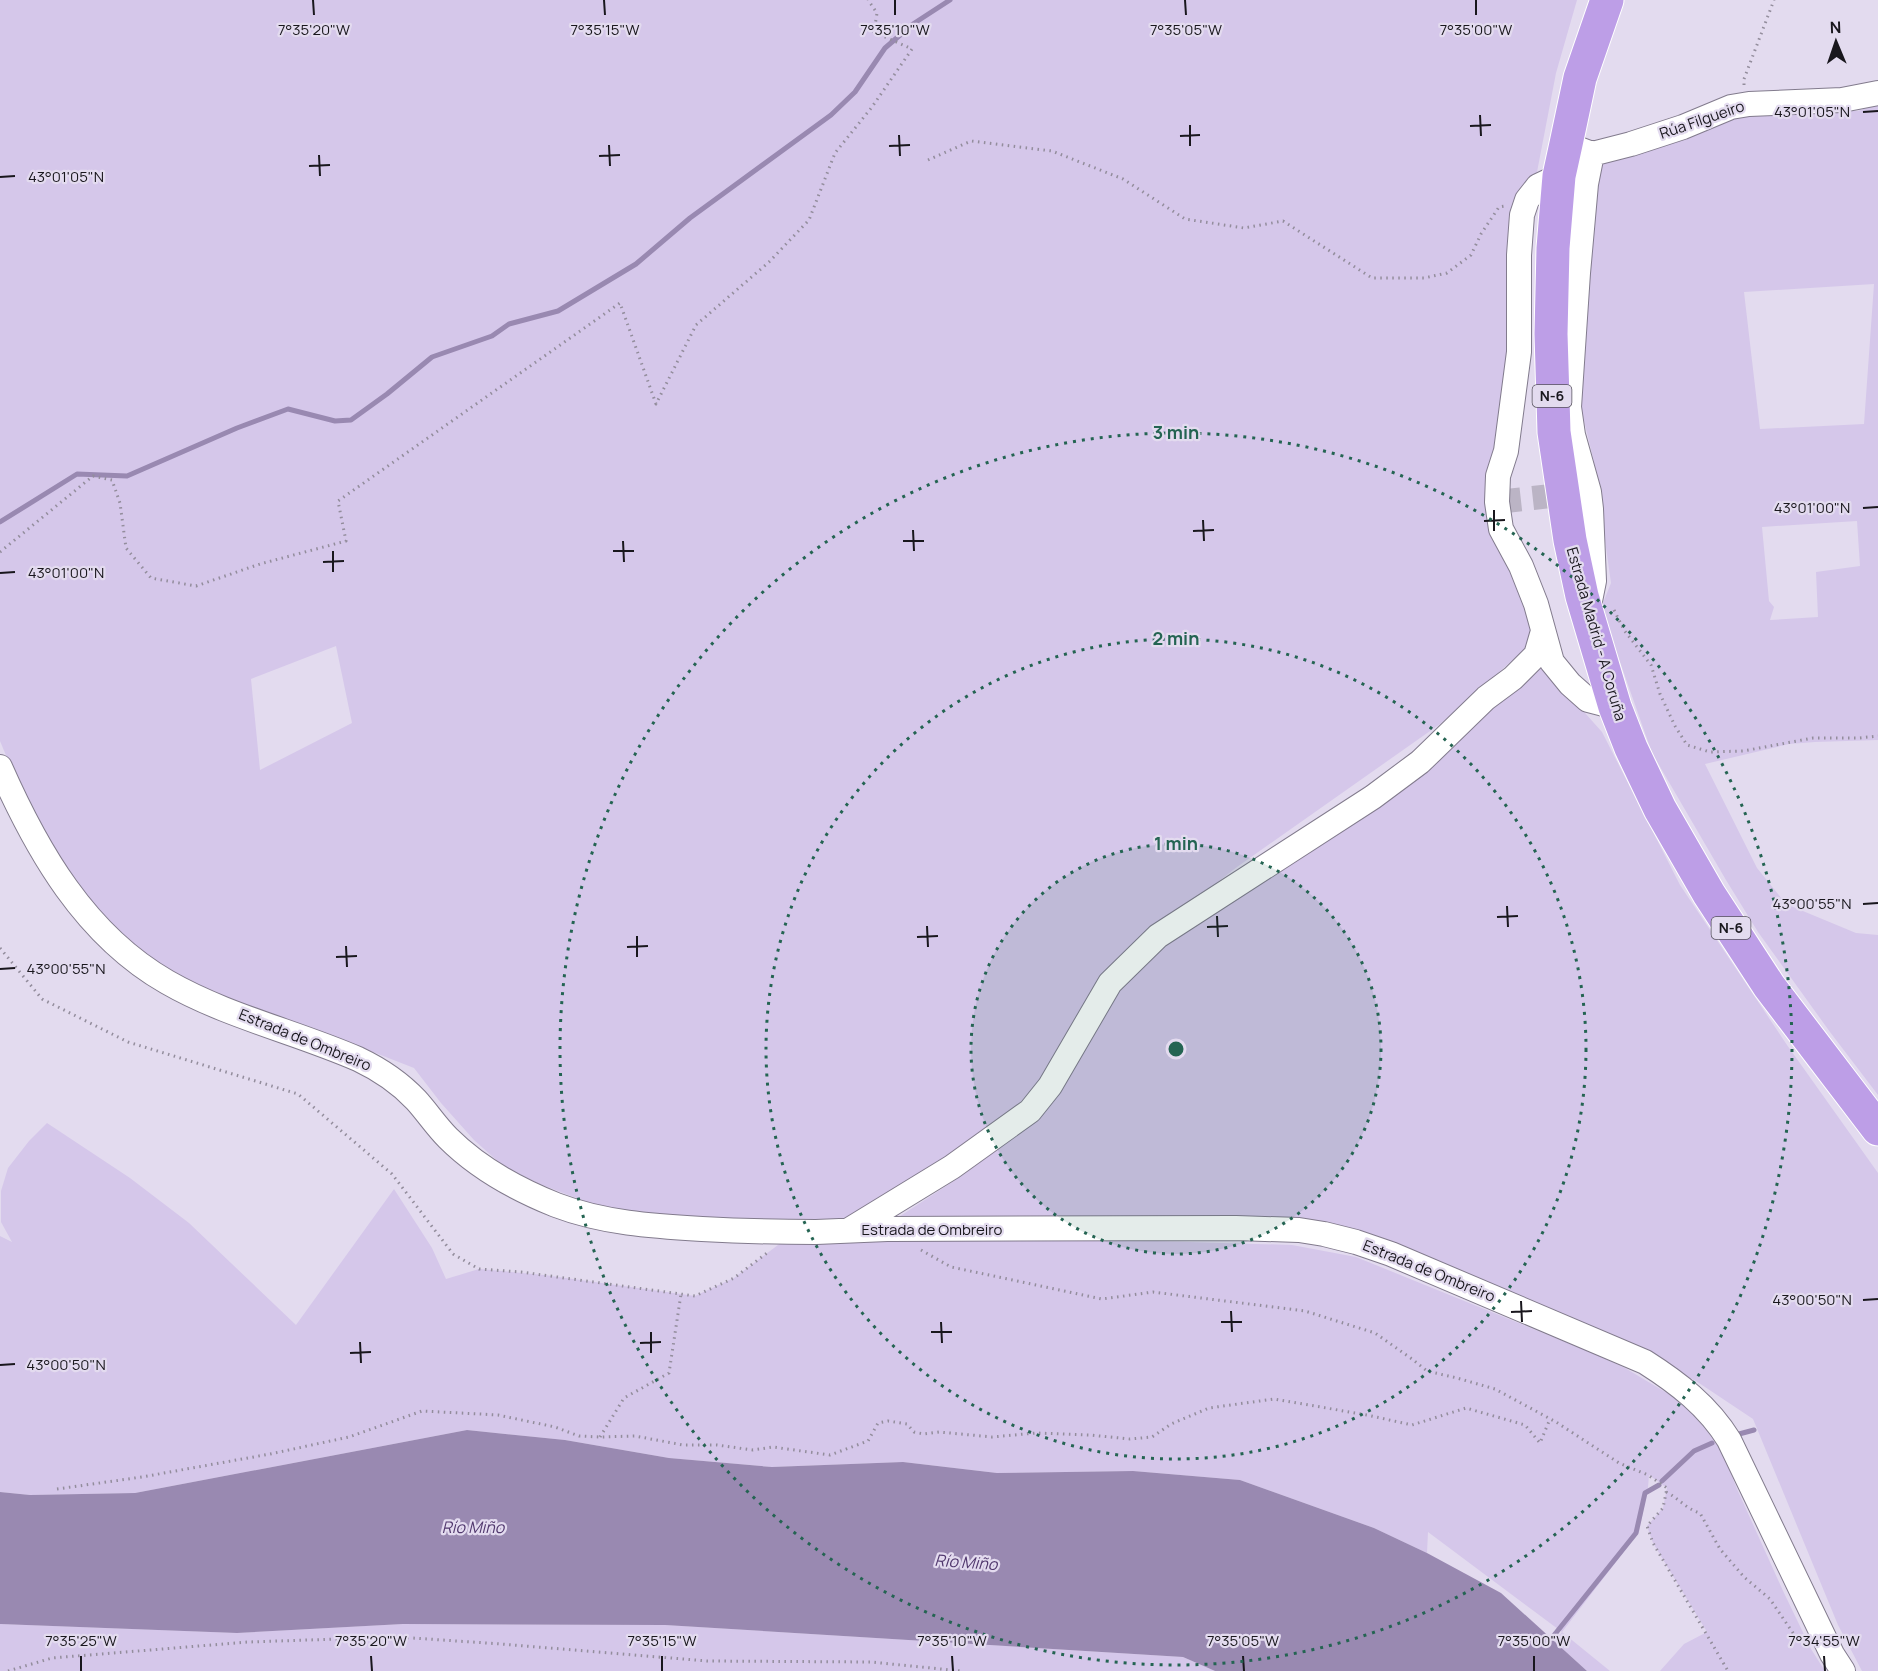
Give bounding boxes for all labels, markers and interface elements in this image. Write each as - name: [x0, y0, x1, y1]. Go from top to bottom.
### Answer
- north arrow: [1806, 12, 1866, 72]
- text: N: [1829, 16, 1842, 38]
- text: 7°35'20"W: [278, 19, 350, 40]
- text: 7°35'15"W: [571, 19, 639, 40]
- text: 7°35'10"W: [860, 19, 930, 40]
- text: 7°35'05"W: [1150, 19, 1222, 40]
- text: 7°35'00"W: [1440, 19, 1512, 40]
- street label: Rúa Filgueiro: [1657, 95, 1747, 144]
- text: 43°01'05"N: [1774, 101, 1850, 122]
- text: 43°01'05"N: [28, 166, 104, 187]
- road number: N-6: [1532, 385, 1572, 407]
- text: 3 min: [1153, 420, 1199, 444]
- text: 43°01'00"N: [1774, 497, 1850, 518]
- street label: Estrada Madrid - A Coruña: [1562, 545, 1631, 723]
- text: 43°01'00"N: [28, 562, 104, 583]
- text: 2 min: [1153, 626, 1199, 650]
- text: 1 min: [1154, 831, 1198, 855]
- text: 43°00'55"N: [1773, 893, 1851, 914]
- road number: N-6: [1712, 917, 1750, 939]
- text: 43°00'55"N: [27, 958, 105, 979]
- street label: Estrada de Ombreiro: [236, 1003, 375, 1076]
- centre of rings: [1166, 1039, 1186, 1059]
- street label: Estrada de Ombreiro: [862, 1219, 1003, 1240]
- street label: Estrada de Ombreiro: [1360, 1234, 1499, 1307]
- text: 43°00'50"N: [1772, 1289, 1852, 1310]
- text: 43°00'50"N: [26, 1354, 106, 1375]
- water label: Río Miño: [442, 1516, 506, 1538]
- water label: Río Miño: [934, 1549, 1000, 1575]
- text: 7°35'25"W: [45, 1630, 117, 1651]
- text: 7°35'20"W: [335, 1630, 407, 1651]
- text: 7°35'15"W: [628, 1630, 696, 1651]
- text: 7°35'10"W: [917, 1630, 987, 1651]
- text: 7°35'05"W: [1207, 1630, 1279, 1651]
- text: 7°35'00"W: [1498, 1630, 1570, 1651]
- text: 7°34'55"W: [1788, 1630, 1860, 1651]

